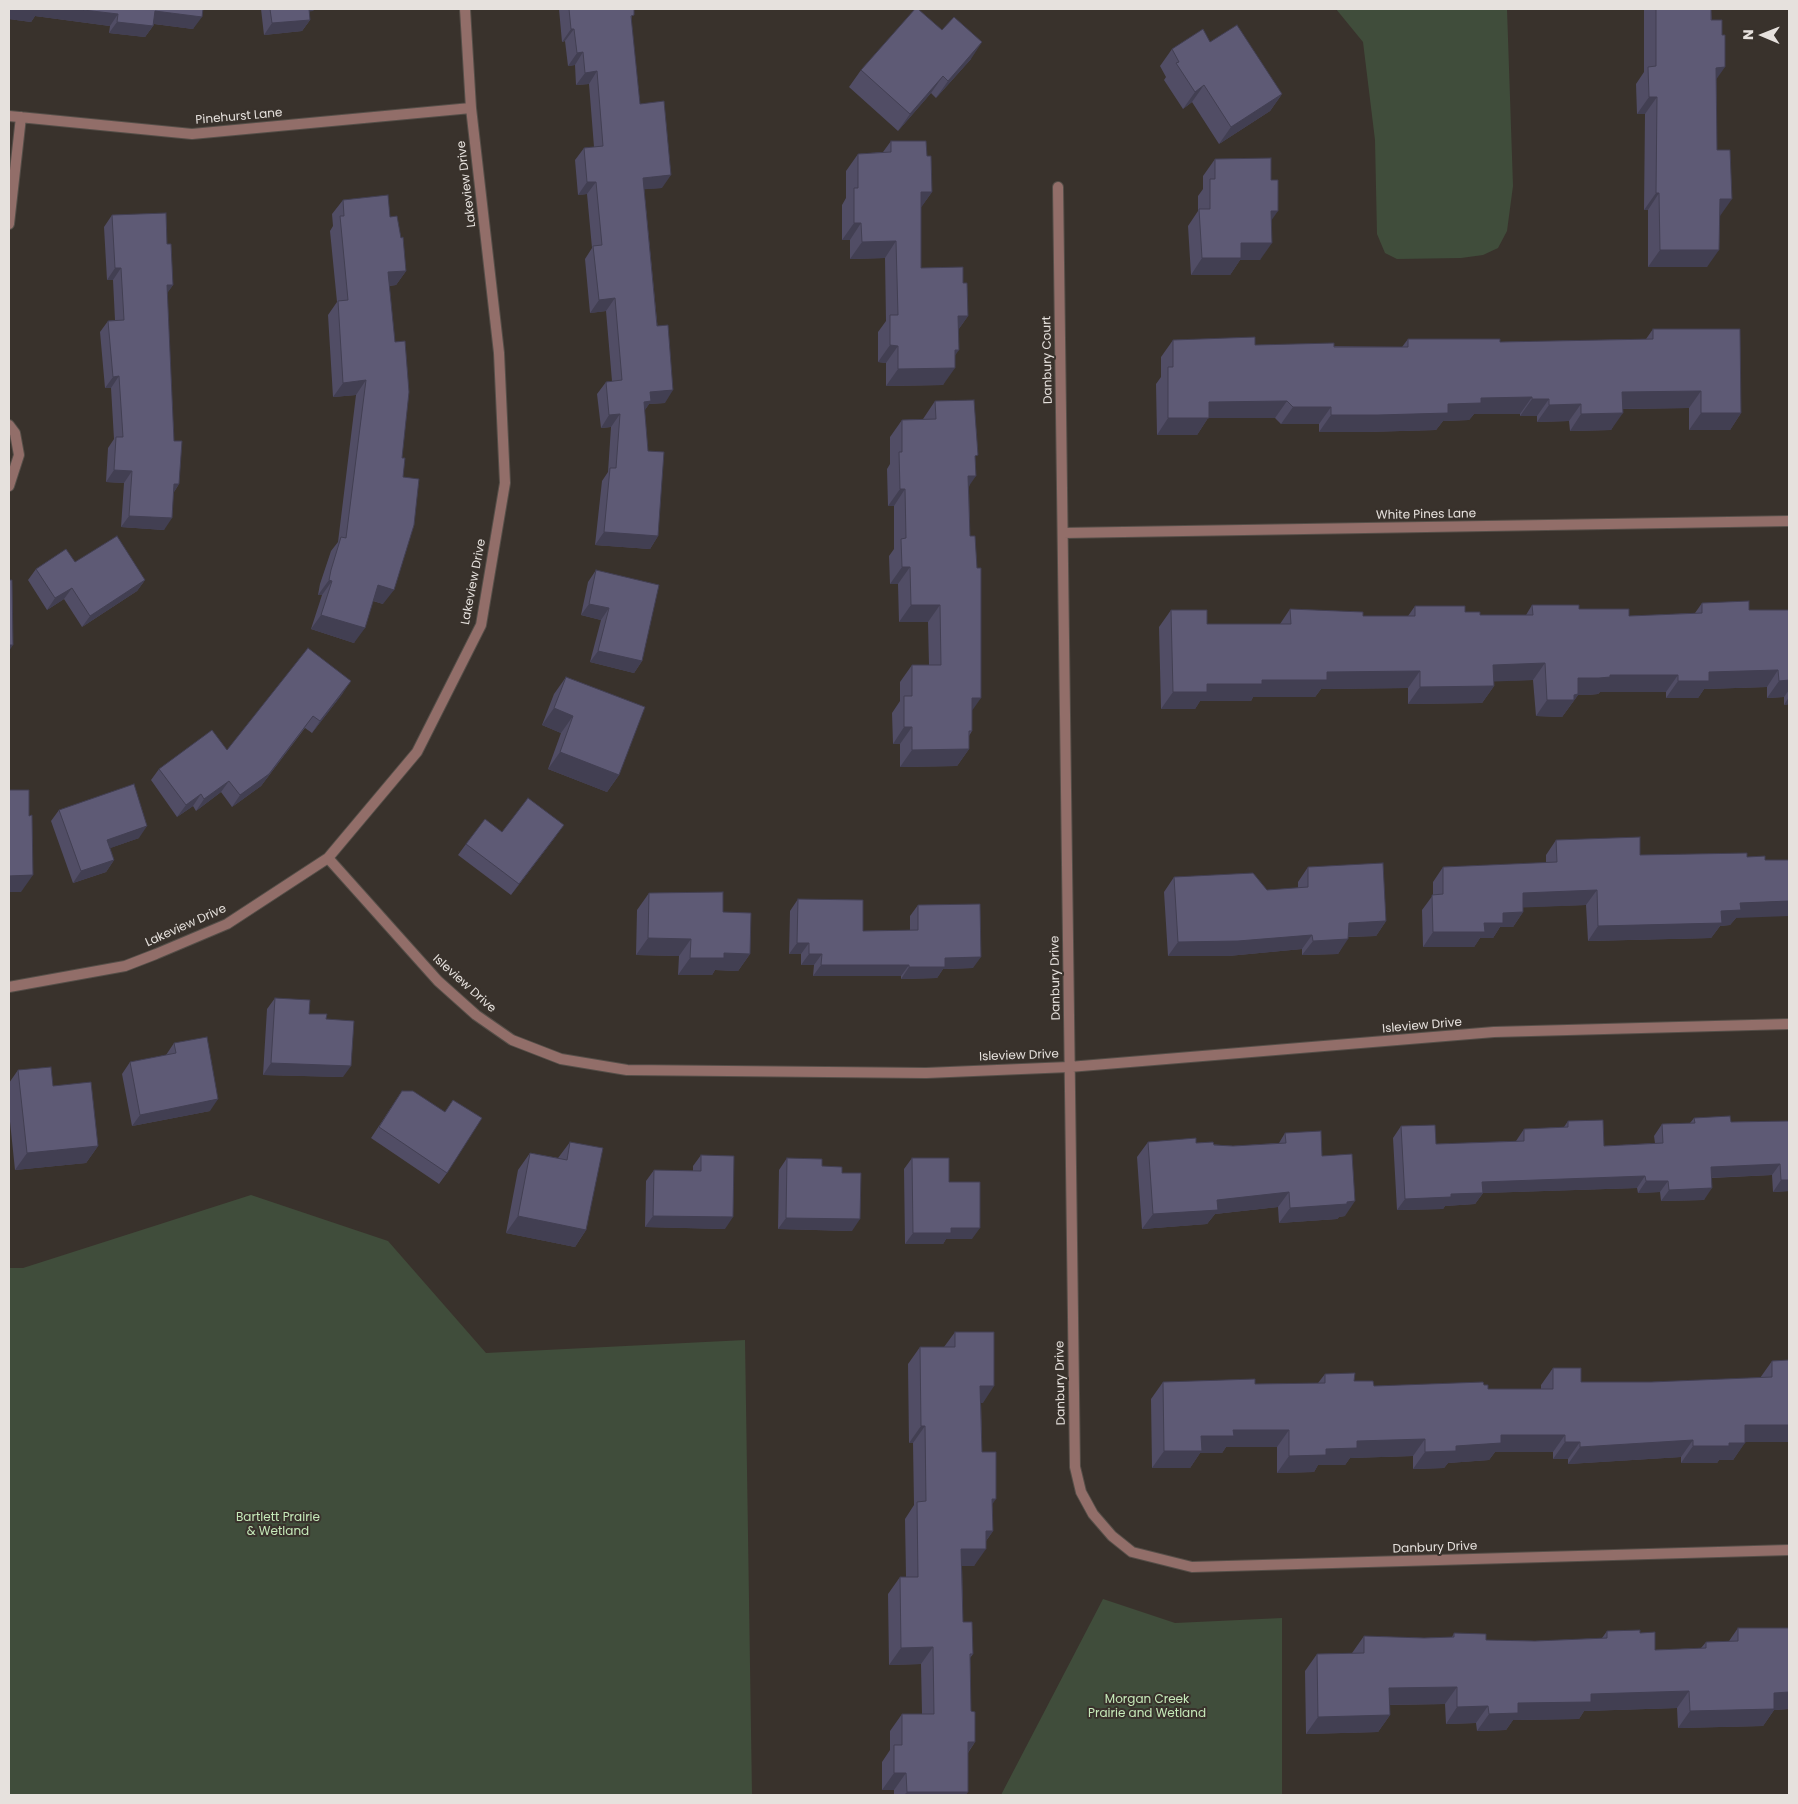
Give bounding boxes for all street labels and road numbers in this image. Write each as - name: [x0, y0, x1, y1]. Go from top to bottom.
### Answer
- street label: Pinehurst Lane: [195, 106, 283, 128]
- street label: Lakeview Drive: [455, 140, 479, 228]
- street label: Danbury Court: [1040, 316, 1056, 404]
- street label: White Pines Lane: [1376, 507, 1476, 523]
- street label: Lakeview Drive: [459, 538, 489, 626]
- street label: Lakeview Drive: [143, 902, 229, 950]
- street label: Danbury Drive: [1048, 936, 1064, 1020]
- street label: Isleview Drive: [430, 952, 498, 1016]
- street label: Isleview Drive: [1382, 1015, 1462, 1037]
- street label: Isleview Drive: [979, 1047, 1059, 1065]
- street label: Danbury Drive: [1053, 1341, 1069, 1425]
- street label: Danbury Drive: [1392, 1539, 1478, 1557]

